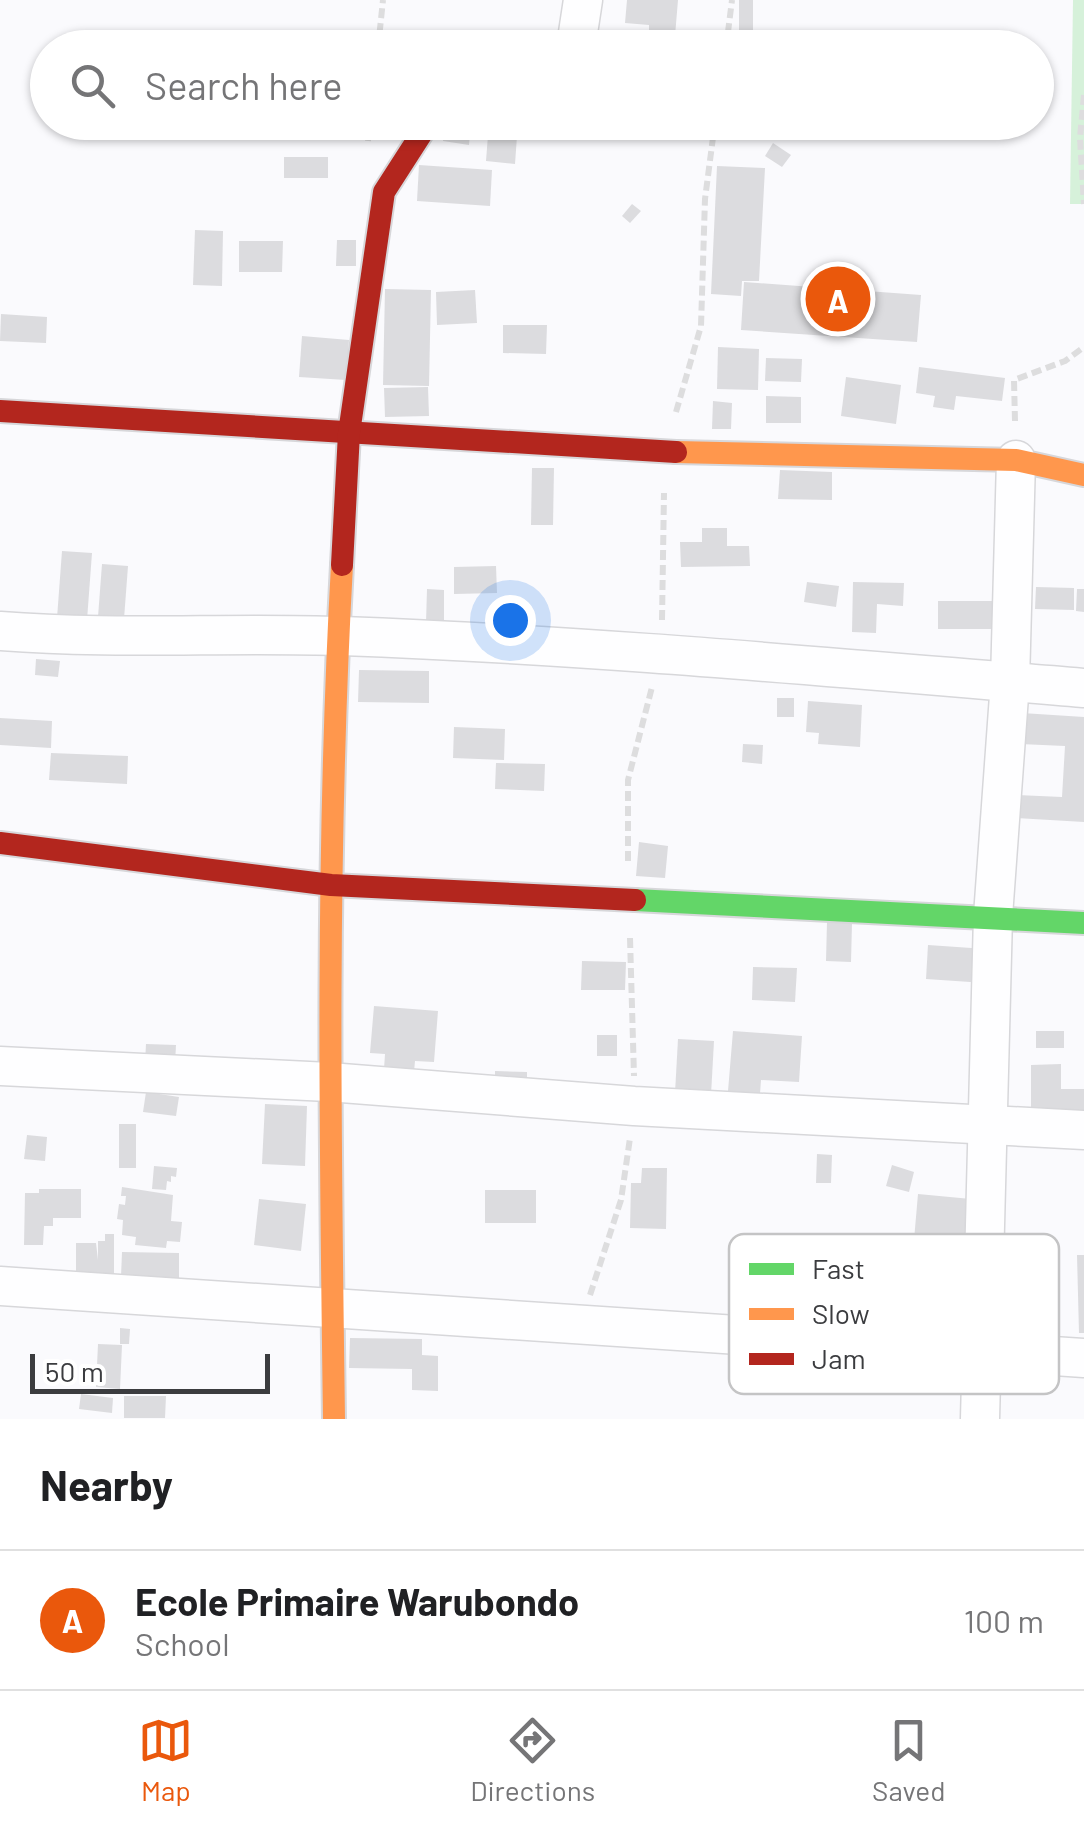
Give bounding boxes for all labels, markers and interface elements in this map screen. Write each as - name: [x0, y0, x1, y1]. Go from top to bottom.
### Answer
- search box: [30, 30, 1054, 140]
- icon: search: [65, 58, 120, 113]
- text: Search here: [145, 62, 343, 108]
- pin: A: [806, 262, 870, 336]
- your location: [485, 595, 536, 646]
- legend: [729, 1234, 1059, 1394]
- text: Fast: [812, 1251, 865, 1285]
- text: Slow: [812, 1296, 870, 1330]
- text: Jam: [812, 1341, 866, 1375]
- scale bar: [30, 1349, 270, 1394]
- text: 50 m: [45, 1354, 104, 1388]
- text: Nearby: [40, 1459, 173, 1509]
- text: Ecole Primaire Warubondo: [135, 1578, 579, 1624]
- text: A: [62, 1601, 83, 1639]
- text: 100 m: [964, 1601, 1044, 1639]
- text: School: [135, 1624, 230, 1662]
- tab: Map: [138, 1713, 193, 1807]
- tab: Directions: [470, 1713, 595, 1807]
- tab: Saved: [872, 1713, 946, 1807]

